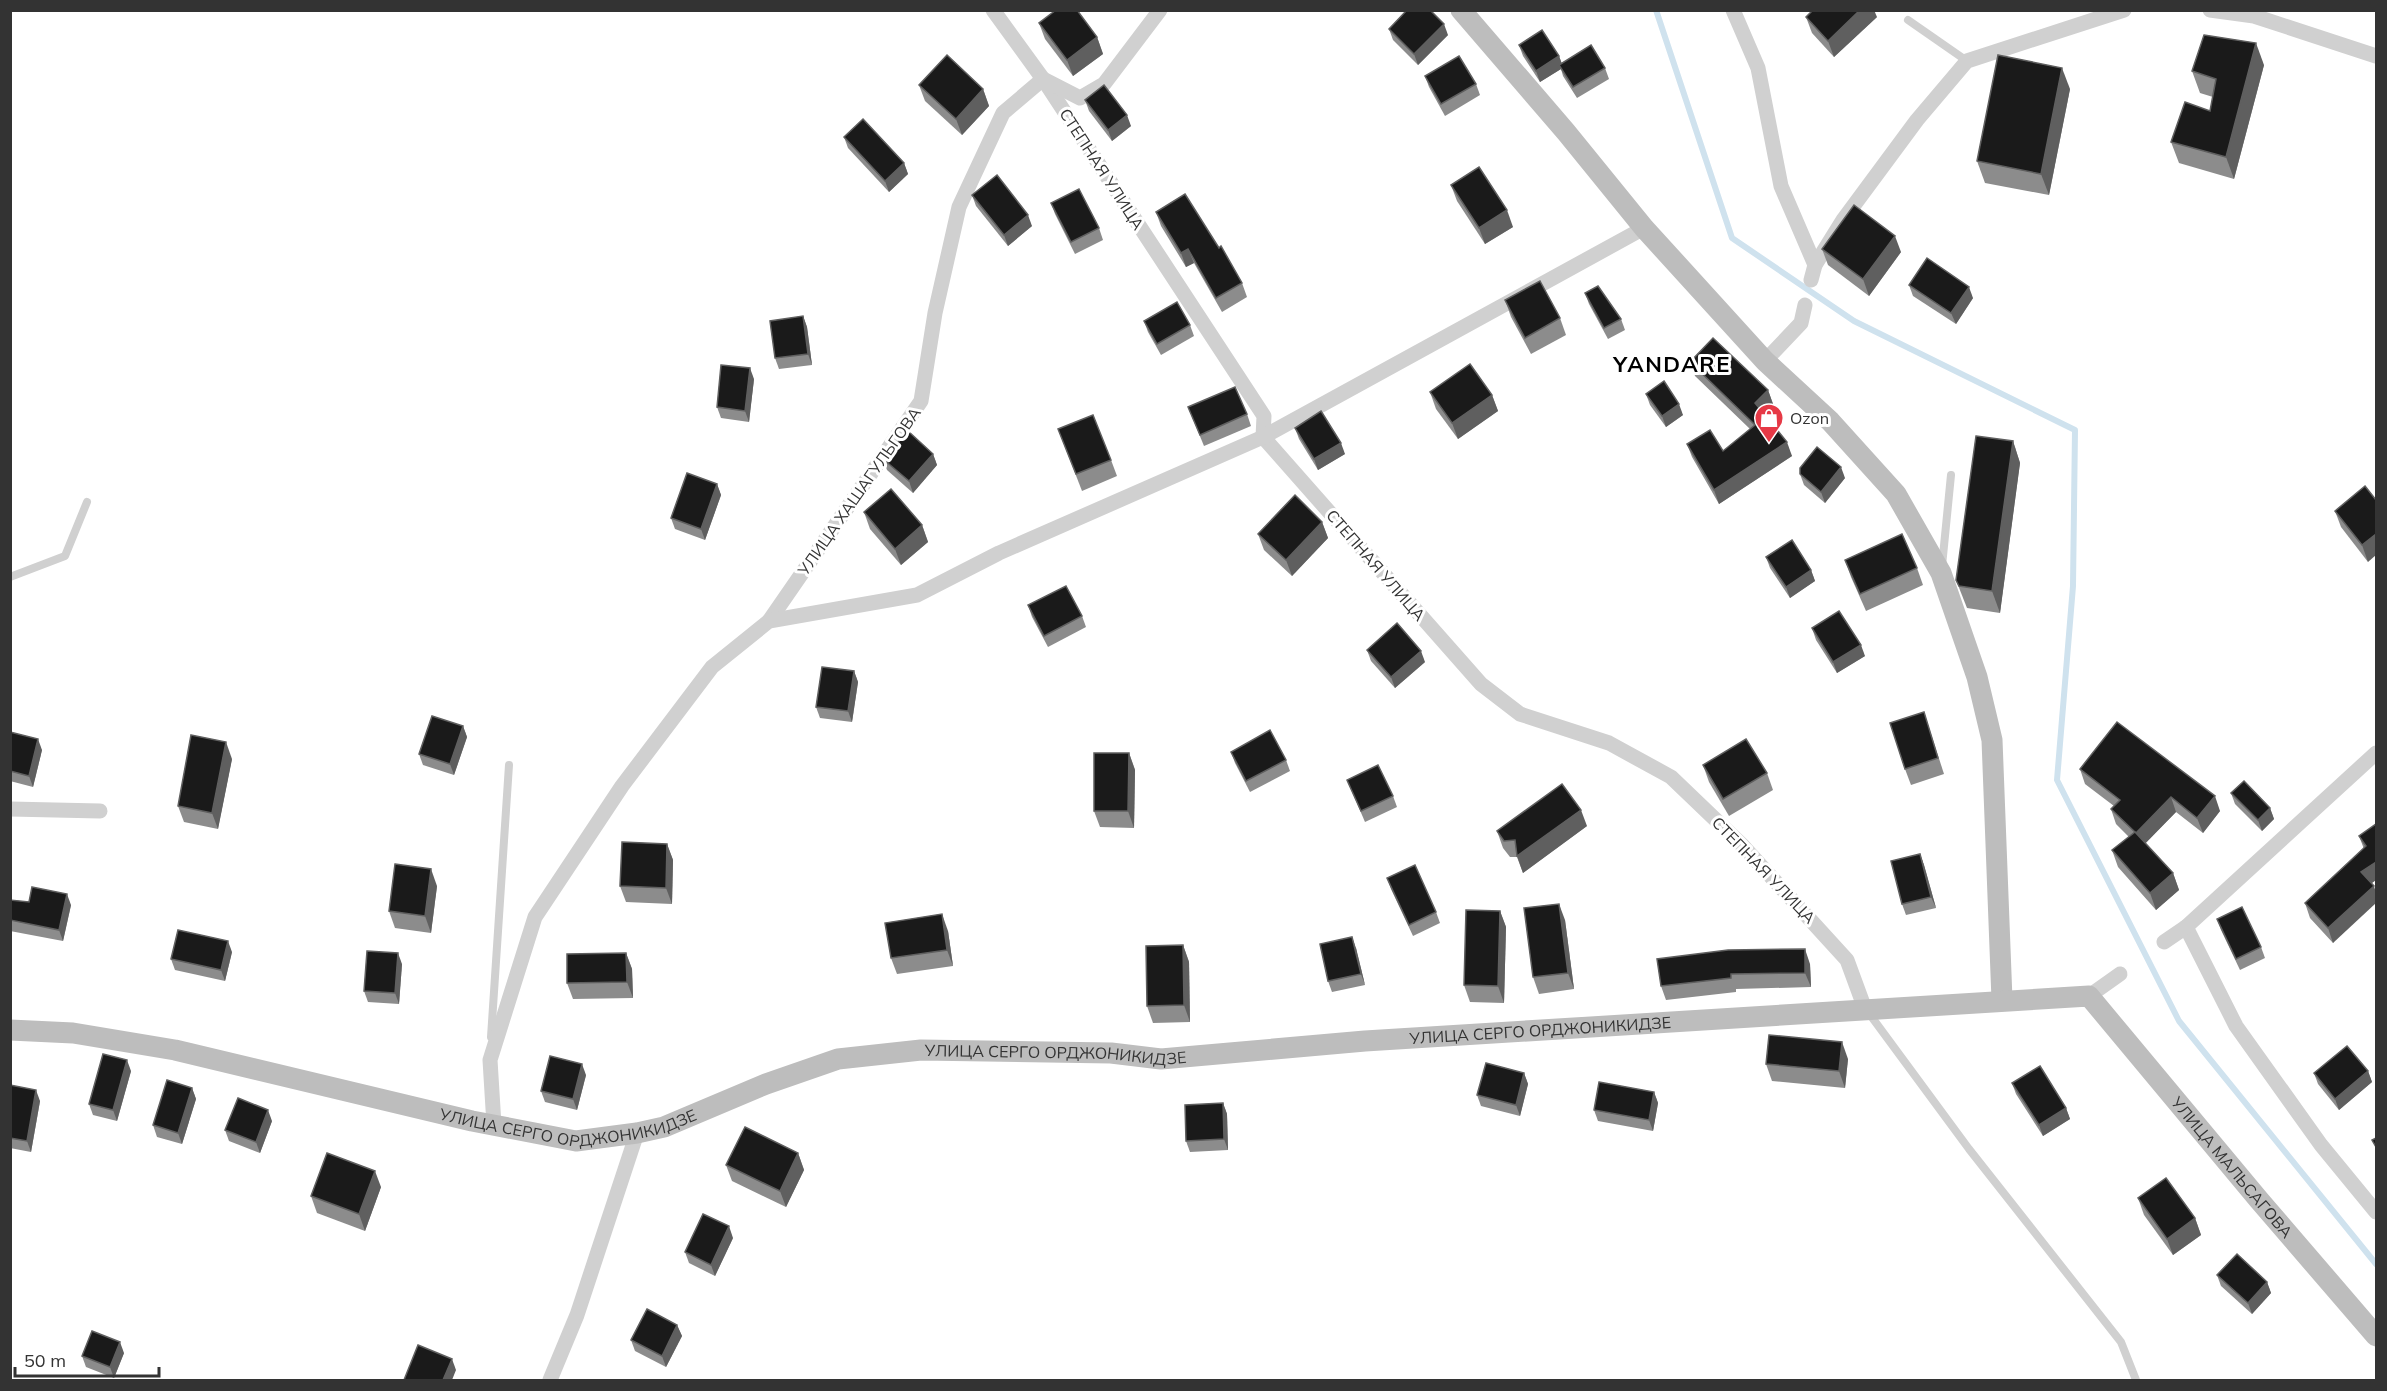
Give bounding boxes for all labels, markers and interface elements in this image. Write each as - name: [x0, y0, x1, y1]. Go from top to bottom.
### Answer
- street label: СТЕПНАЯ УЛИЦА: [1055, 105, 1149, 234]
- district label: YANDARE: [1612, 350, 1731, 378]
- shop icon: Ozon: [1753, 402, 1785, 444]
- street label: УЛИЦА ХАШАГУЛЬГОВА: [793, 403, 925, 580]
- place label: Ozon: [1790, 408, 1829, 428]
- street label: СТЕПНАЯ УЛИЦА: [1322, 505, 1430, 625]
- street label: СТЕПНАЯ УЛИЦА: [1708, 812, 1820, 928]
- street label: УЛИЦА СЕРГО ОРДЖОНИКИДЗЕ: [1408, 1012, 1672, 1048]
- street label: УЛИЦА СЕРГО ОРДЖОНИКИДЗЕ: [923, 1040, 1187, 1070]
- street label: УЛИЦА МАЛЬСАГОВА: [2166, 1092, 2297, 1242]
- street label: УЛИЦА СЕРГО ОРДЖОНИКИДЗЕ: [436, 1101, 698, 1121]
- text: УЛИЦА СЕРГО ОРДЖОНИКИДЗЕ: [437, 1103, 699, 1151]
- scale bar: [15, 1340, 159, 1378]
- text: 50 m: [24, 1349, 66, 1372]

